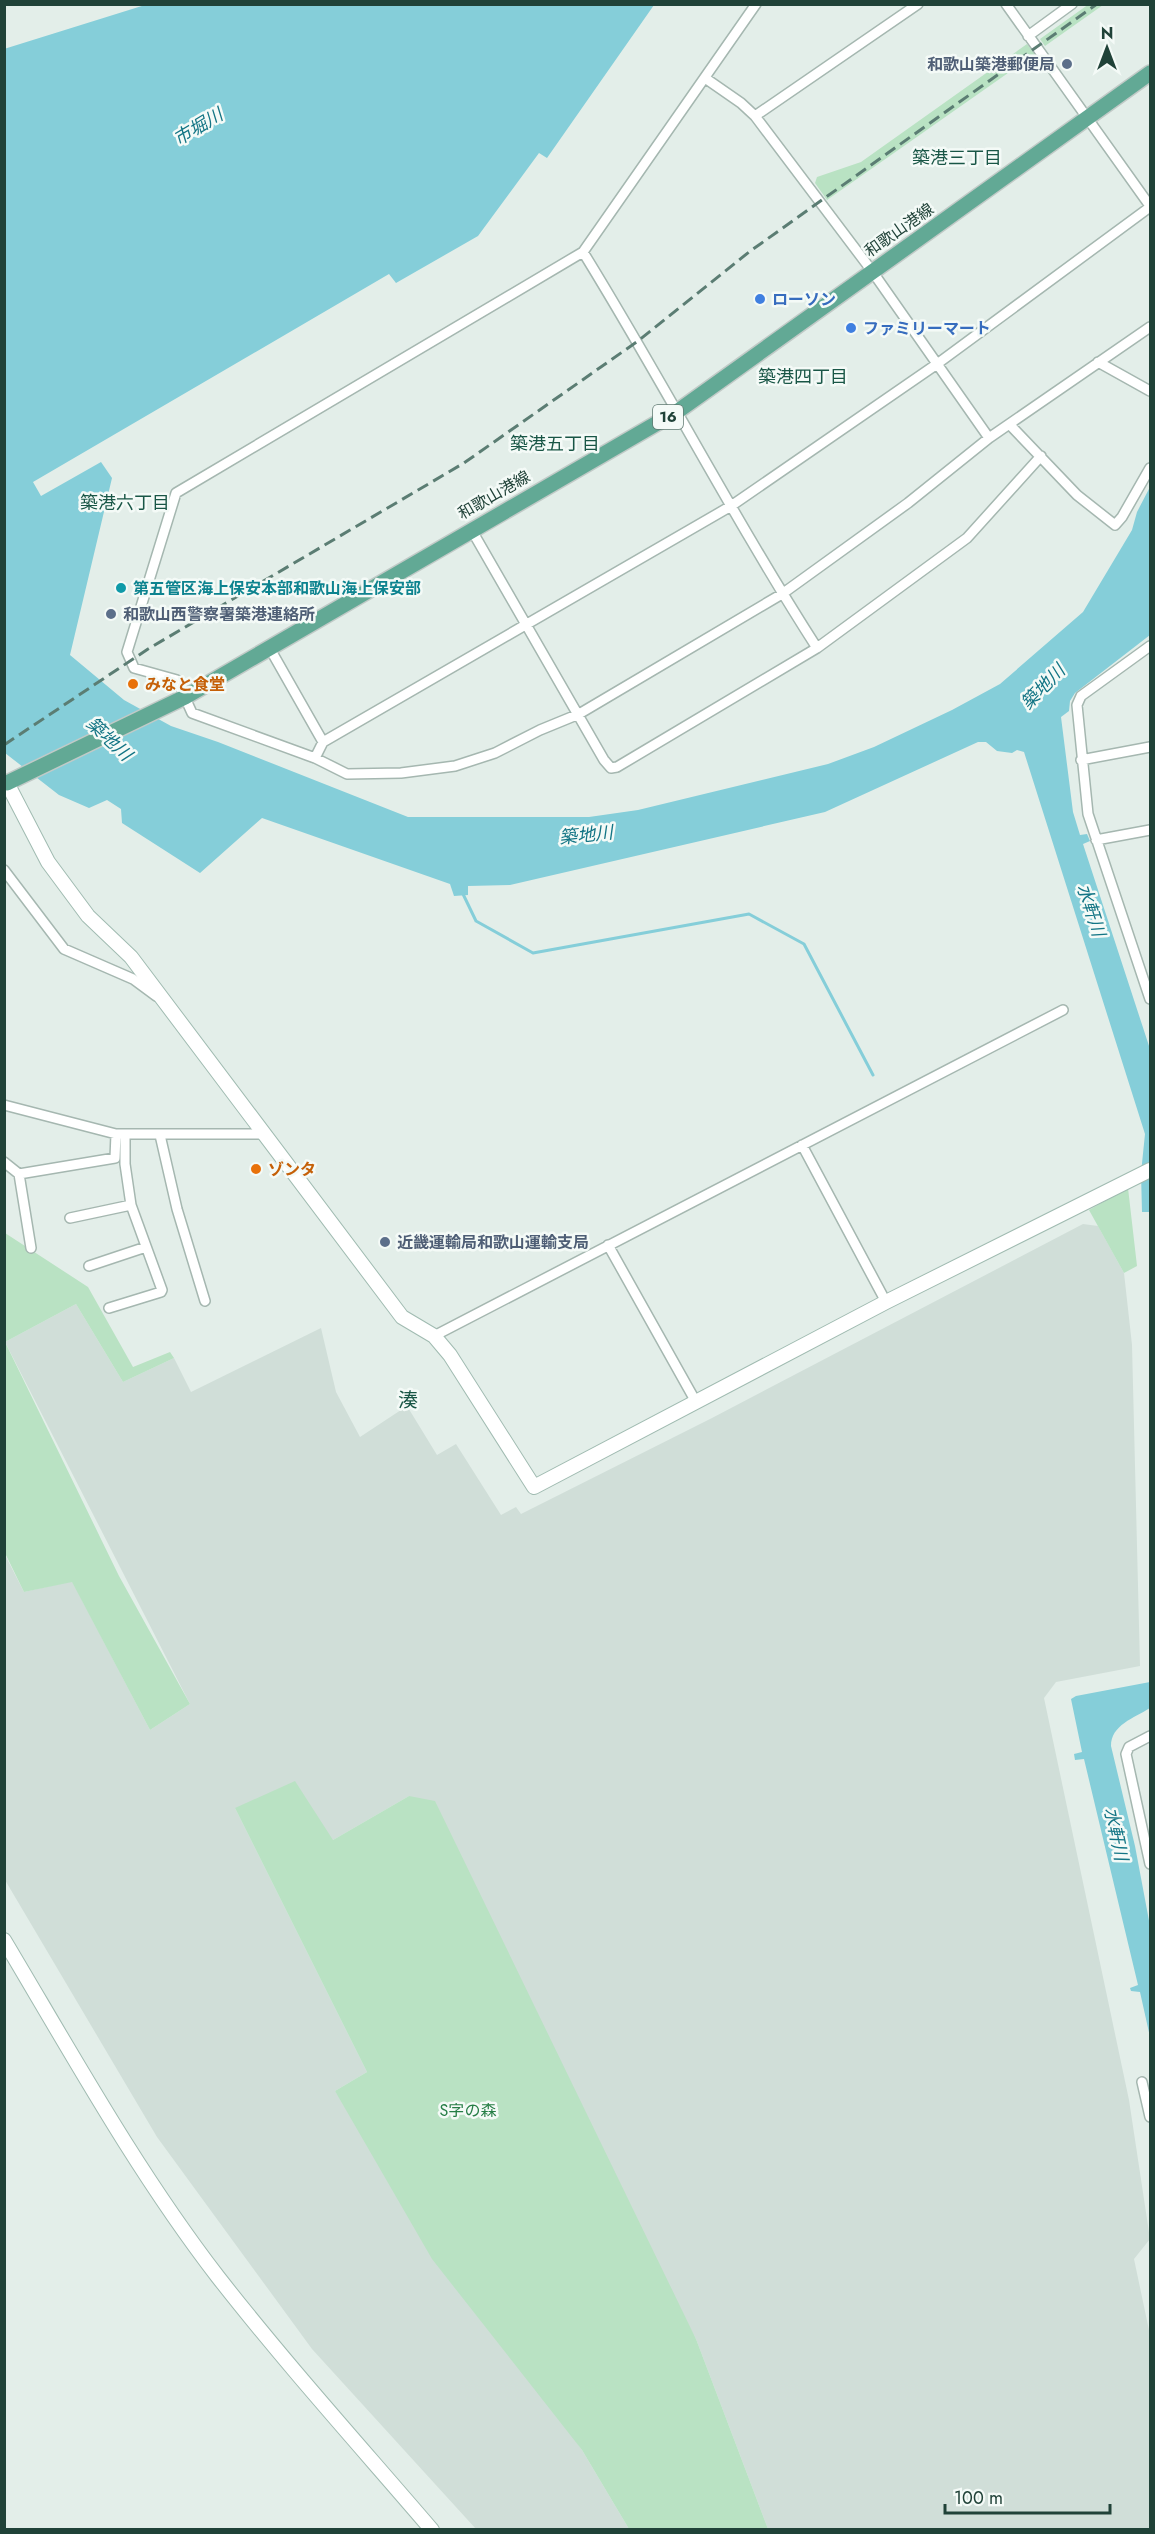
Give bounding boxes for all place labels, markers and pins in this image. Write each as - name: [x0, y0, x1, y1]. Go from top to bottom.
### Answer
- place label: 和歌山築港郵便局: [927, 53, 1055, 76]
- marker: 和歌山築港郵便局: [1060, 57, 1074, 71]
- place label: ローソン: [772, 288, 836, 311]
- marker: ローソン: [753, 292, 767, 306]
- place label: ファミリーマート: [863, 317, 991, 340]
- marker: ファミリーマート: [844, 321, 858, 335]
- place label: 第五管区海上保安本部和歌山海上保安部: [133, 577, 421, 600]
- marker: 第五管区海上保安本部和歌山海上保安部: [114, 581, 128, 595]
- place label: 和歌山西警察署築港連絡所: [123, 603, 315, 626]
- marker: 和歌山西警察署築港連絡所: [104, 607, 118, 621]
- place label: みなと食堂: [145, 673, 225, 696]
- marker: みなと食堂: [126, 677, 140, 691]
- place label: ゾンタ: [268, 1158, 316, 1181]
- marker: ゾンタ: [249, 1162, 263, 1176]
- place label: 近畿運輸局和歌山運輸支局: [397, 1231, 589, 1254]
- marker: 近畿運輸局和歌山運輸支局: [378, 1235, 392, 1249]

